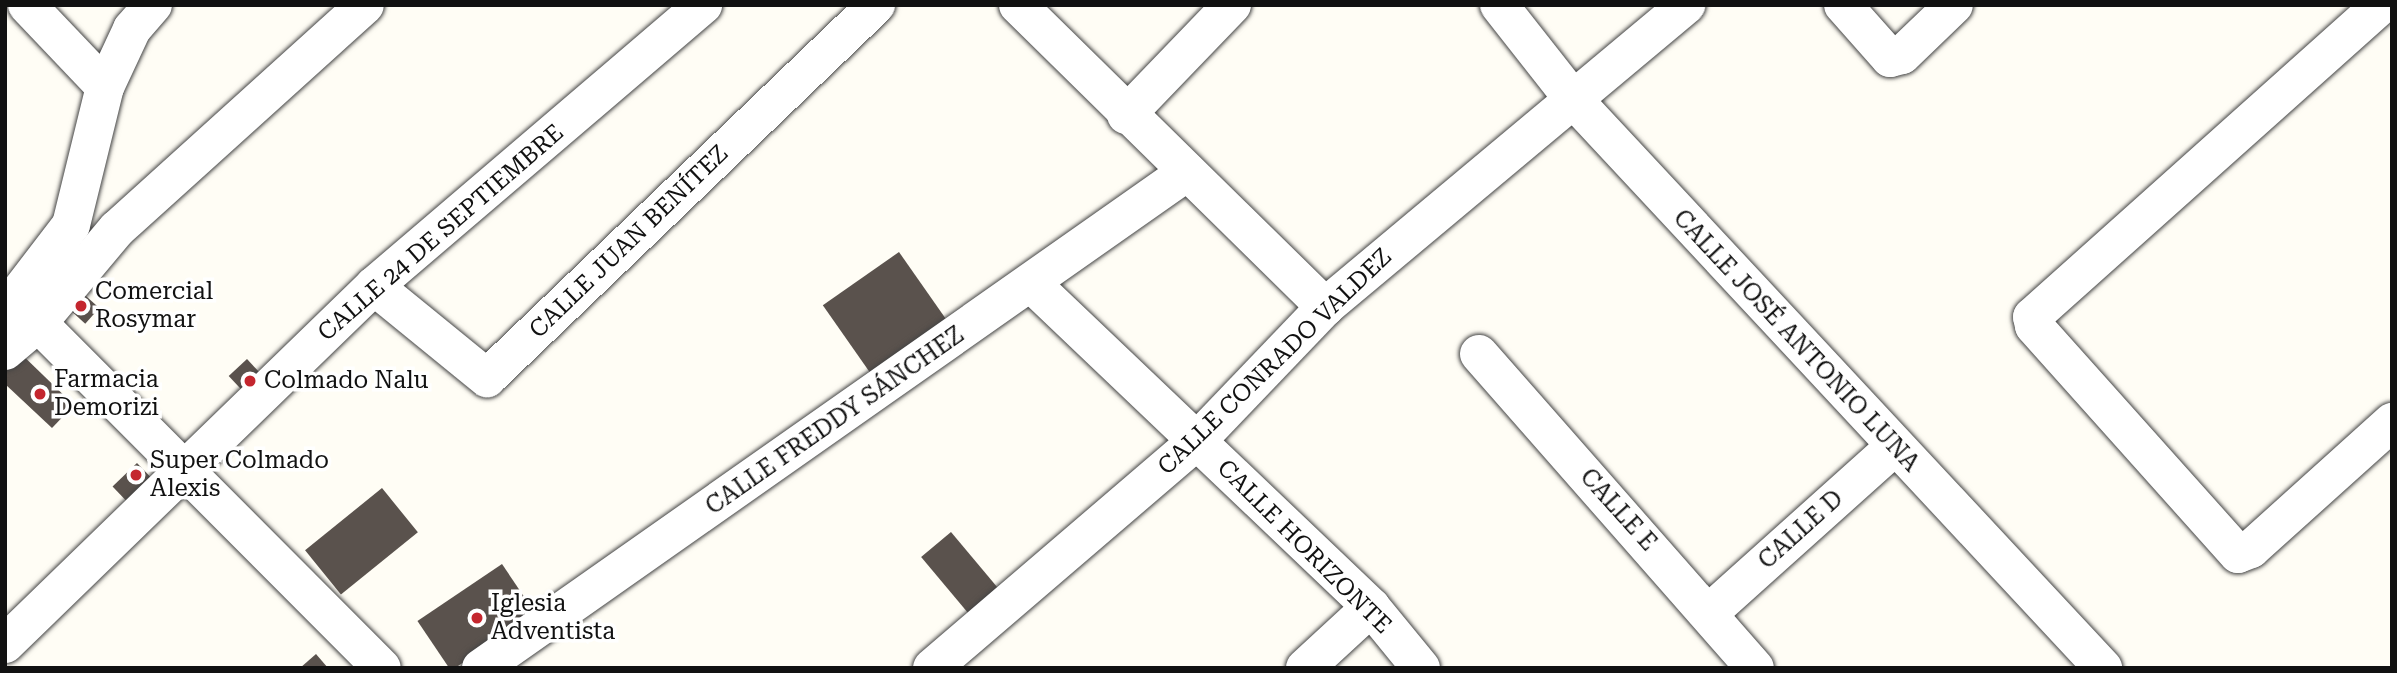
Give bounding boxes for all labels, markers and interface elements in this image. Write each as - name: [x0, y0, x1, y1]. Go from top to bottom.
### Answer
- street label: CALLE 24 DE SEPTIEMBRE: [312, 119, 570, 347]
- street label: CALLE JUAN BENÍTEZ: [524, 140, 734, 344]
- street label: CALLE JOSÉ ANTONIO LUNA: [1667, 204, 1925, 478]
- street label: CALLE CONRADO VALDEZ: [1152, 243, 1398, 481]
- place label: Comercial Rosymar: [95, 278, 213, 334]
- marker: Comercial Rosymar: [73, 298, 89, 314]
- street label: CALLE FREDDY SÁNCHEZ: [700, 321, 970, 521]
- place label: Farmacia Demorizi: [54, 366, 159, 422]
- place label: Colmado Nalu: [264, 367, 429, 395]
- marker: Colmado Nalu: [242, 373, 258, 389]
- marker: Farmacia Demorizi: [32, 386, 48, 402]
- place label: Super Colmado Alexis: [150, 447, 329, 503]
- street label: CALLE HORIZONTE: [1211, 454, 1397, 640]
- street label: CALLE E: [1574, 463, 1662, 557]
- marker: Super Colmado Alexis: [128, 467, 144, 483]
- street label: CALLE D: [1753, 485, 1849, 575]
- place label: Iglesia Adventista: [491, 590, 615, 646]
- marker: Iglesia Adventista: [469, 610, 485, 626]

